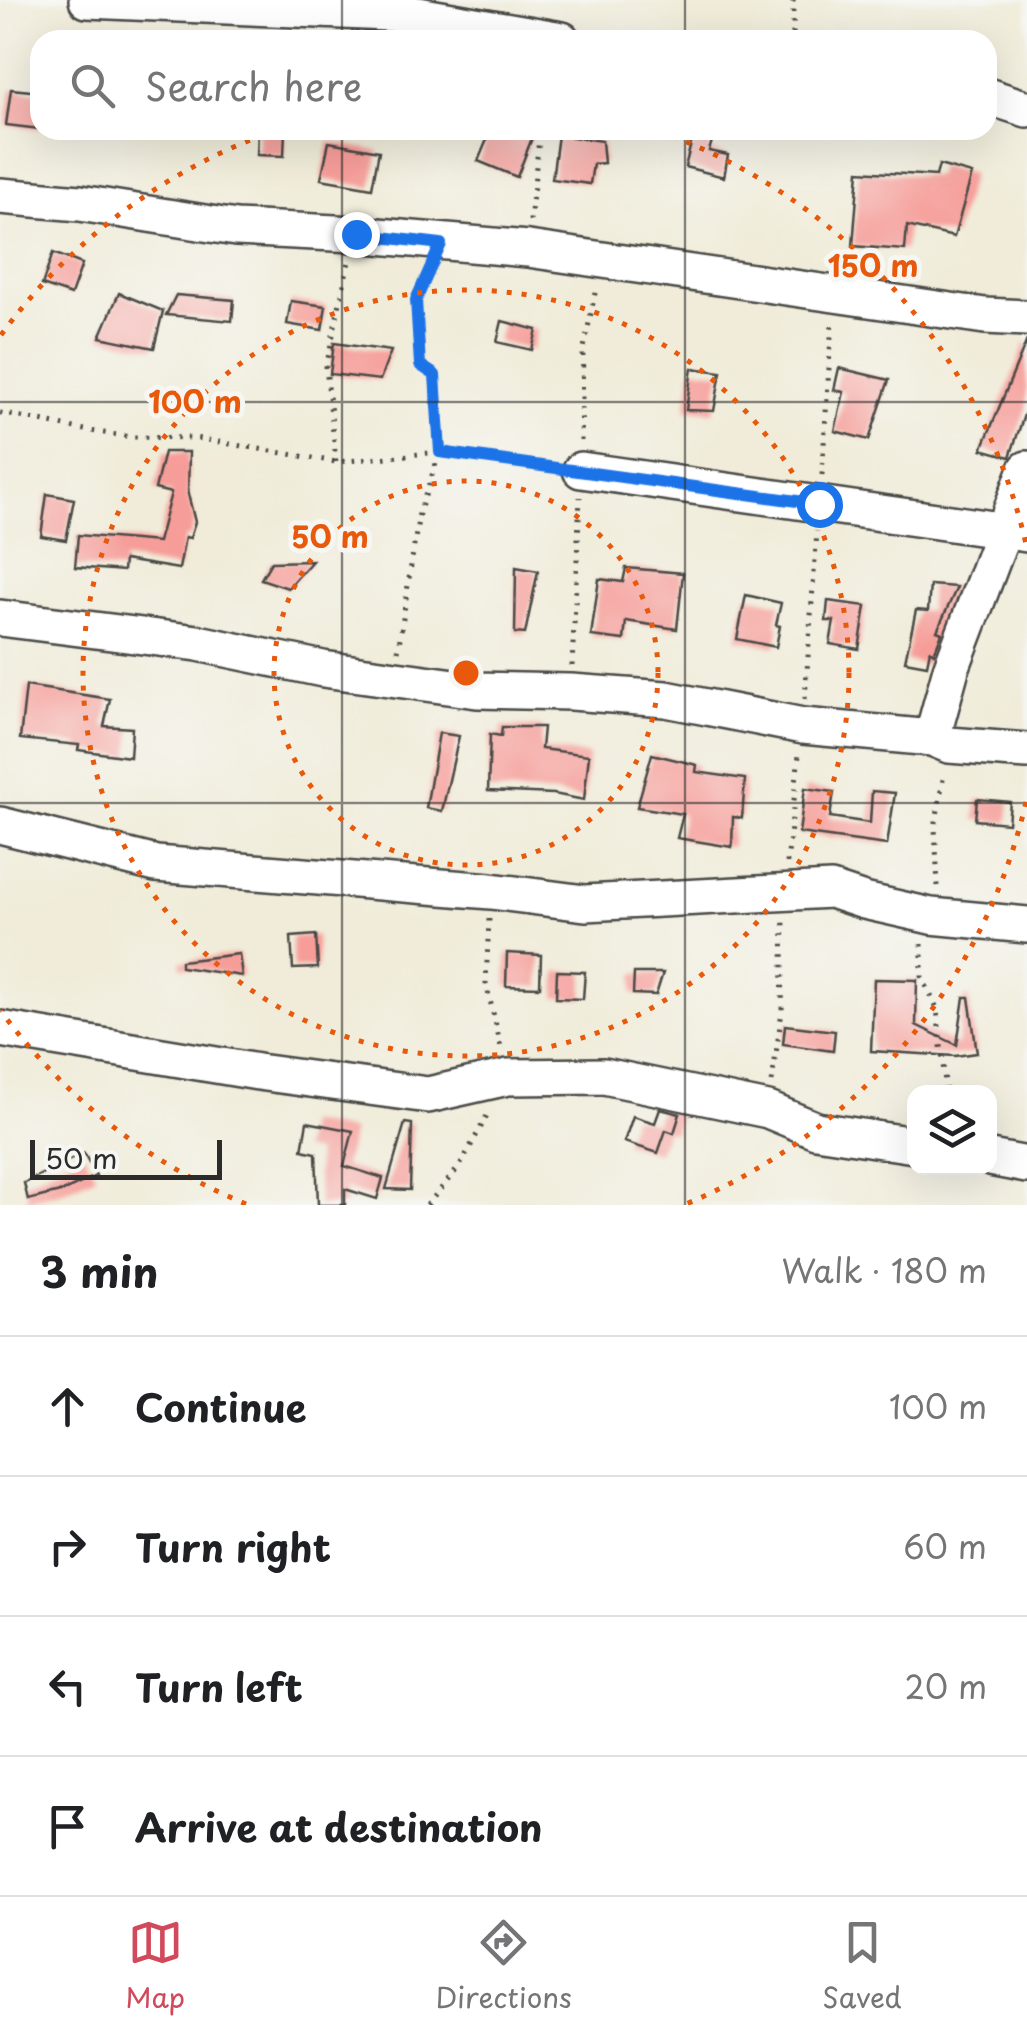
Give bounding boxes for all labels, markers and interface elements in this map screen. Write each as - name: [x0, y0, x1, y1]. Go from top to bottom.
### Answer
- search box: [30, 30, 997, 140]
- text: Search here: [145, 57, 362, 114]
- icon: search: [65, 58, 120, 113]
- route end: [334, 212, 380, 258]
- text: 150 m: [828, 242, 918, 287]
- text: 100 m: [148, 378, 242, 423]
- route start: [797, 482, 843, 528]
- text: 50 m: [291, 513, 369, 558]
- centre of rings: [448, 655, 484, 691]
- map controls: [907, 1085, 997, 1175]
- button: layers: [907, 1085, 997, 1175]
- scale bar: [30, 1135, 222, 1180]
- text: 50 m: [45, 1136, 118, 1179]
- text: 3 min: [40, 1239, 158, 1302]
- text: Walk · 180 m: [781, 1246, 987, 1294]
- text: Continue: [135, 1378, 306, 1435]
- icon: ahead: [40, 1379, 95, 1434]
- text: 100 m: [889, 1382, 987, 1430]
- text: Turn right: [135, 1518, 331, 1575]
- icon: right: [40, 1519, 95, 1574]
- text: 60 m: [903, 1522, 987, 1570]
- text: Turn left: [135, 1658, 303, 1715]
- icon: left: [40, 1659, 95, 1714]
- text: 20 m: [905, 1662, 987, 1710]
- text: Arrive at destination: [135, 1798, 543, 1855]
- icon: arrive: [40, 1799, 95, 1854]
- tab: Map: [125, 1915, 185, 2018]
- tab: Directions: [436, 1915, 572, 2018]
- tab: Saved: [822, 1915, 902, 2018]

